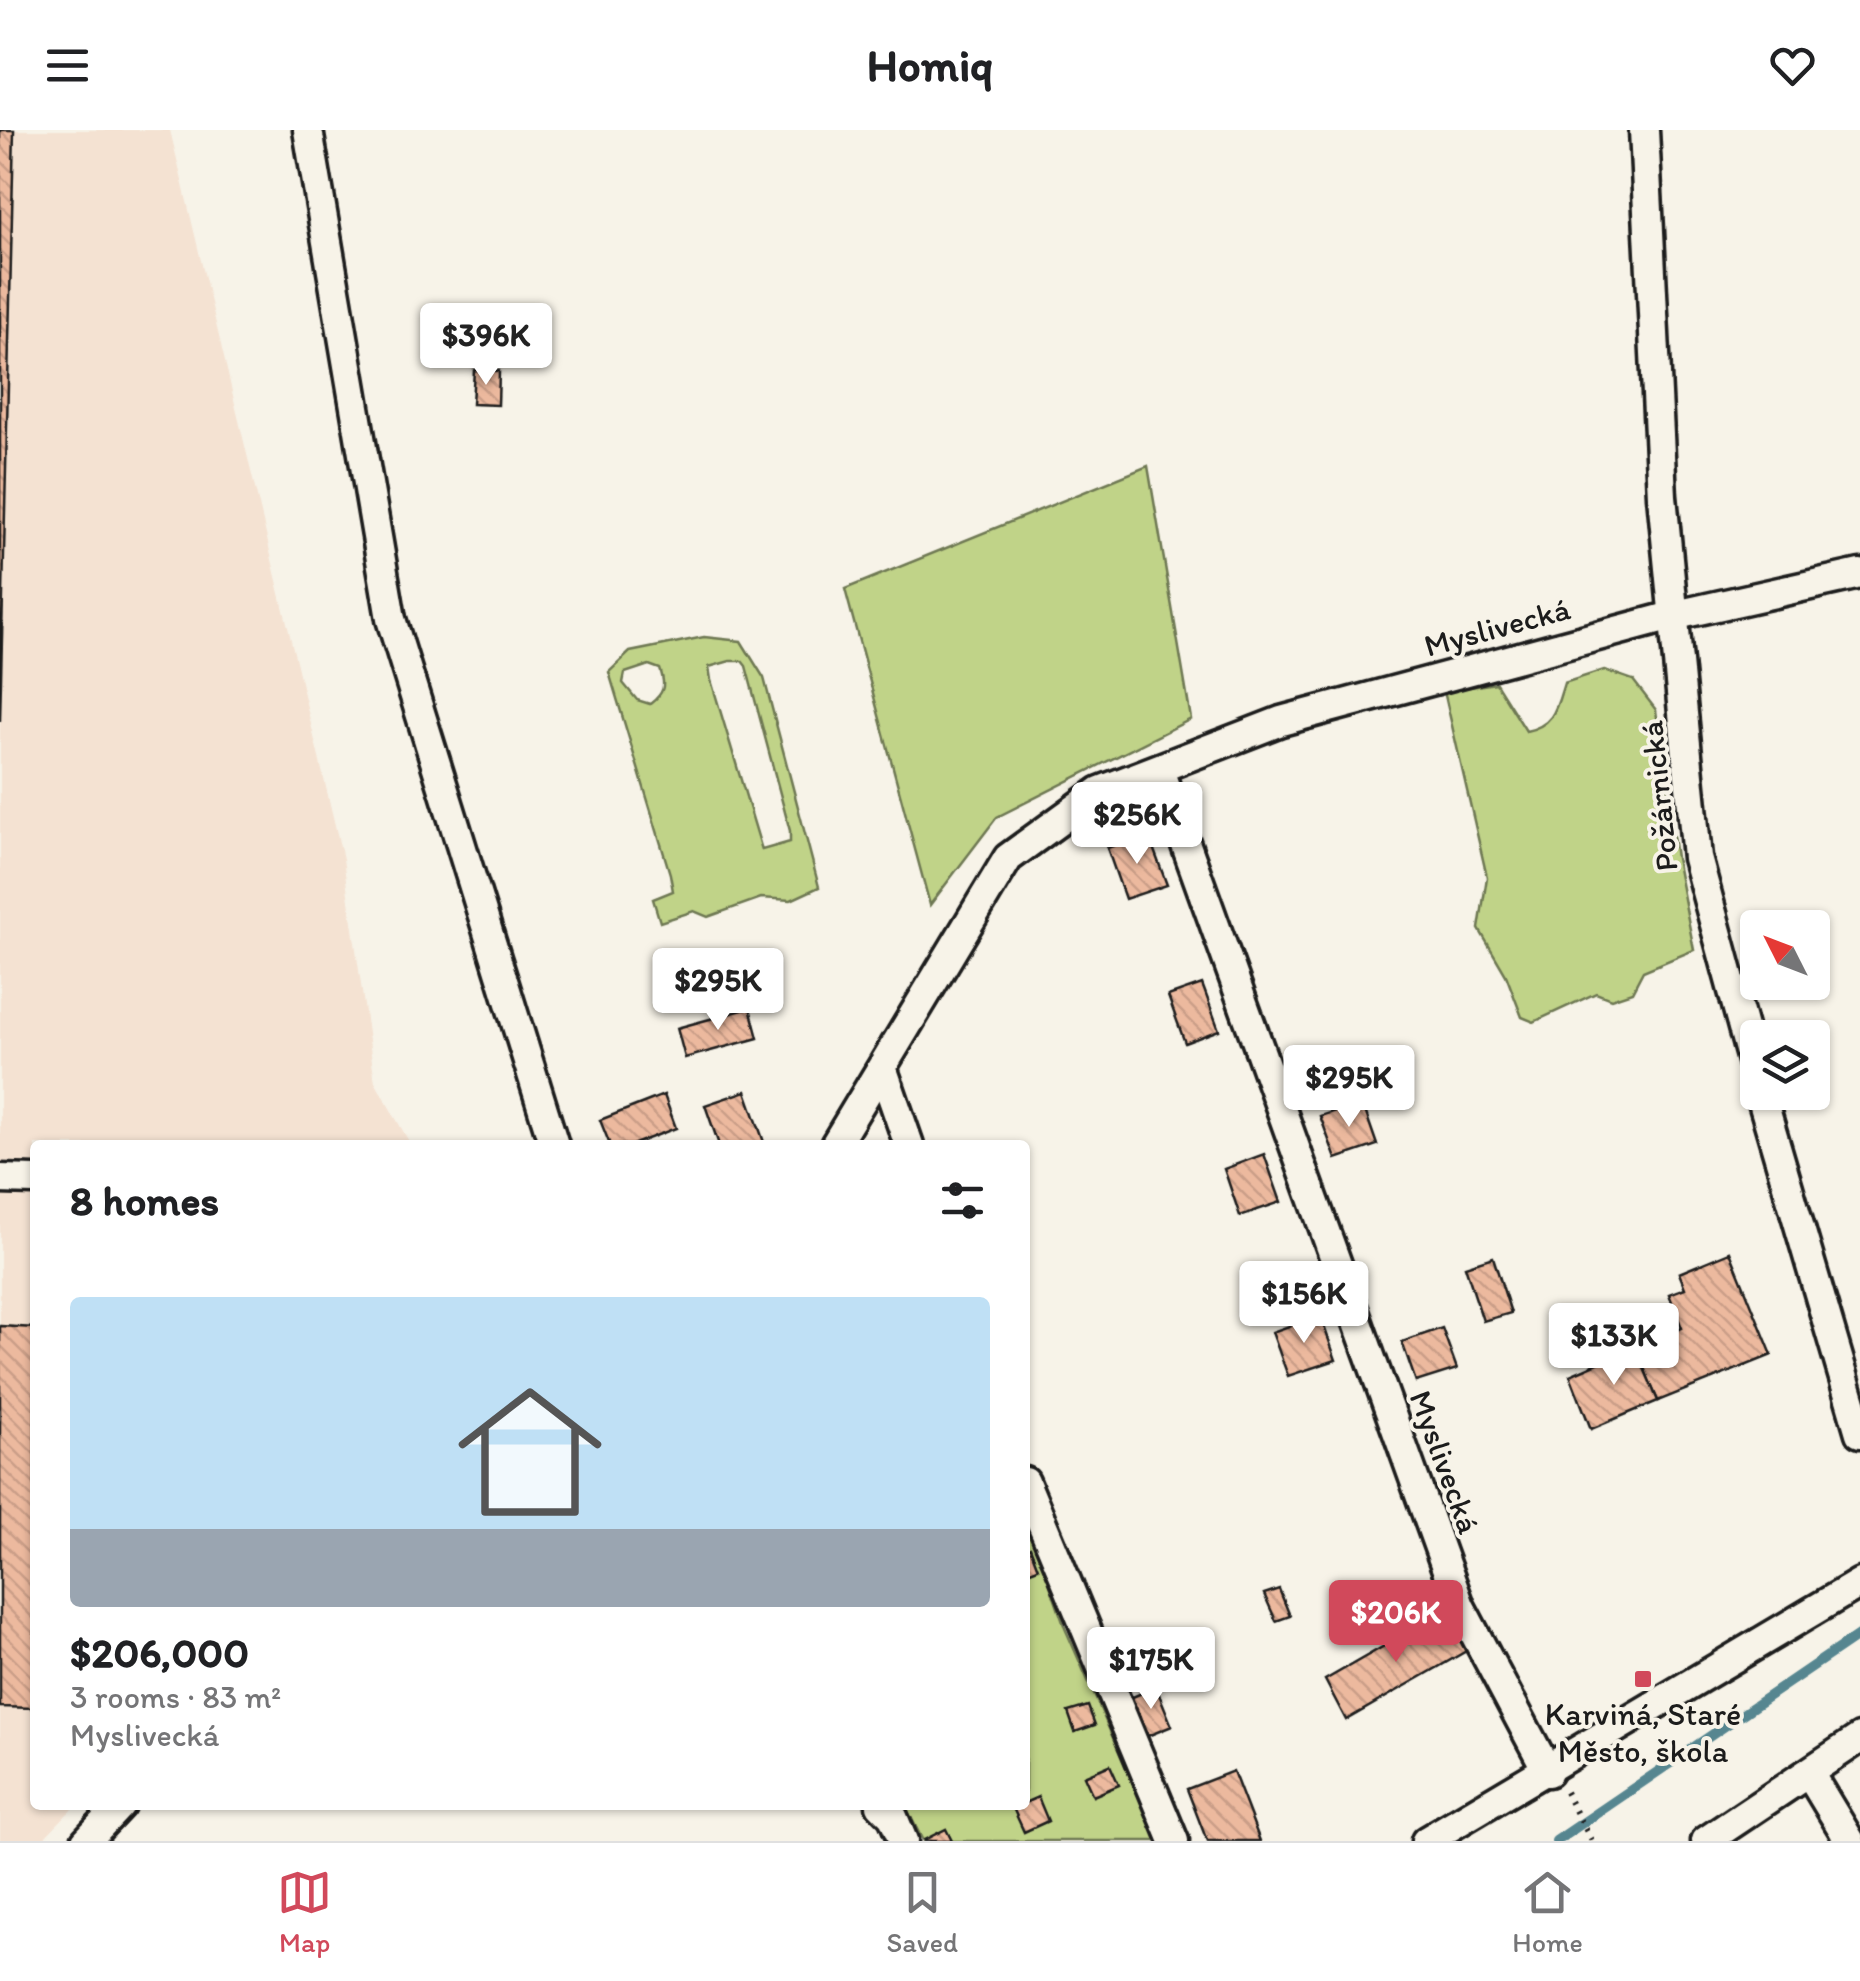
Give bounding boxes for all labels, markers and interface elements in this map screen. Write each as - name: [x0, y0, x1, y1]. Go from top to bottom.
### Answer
- icon: menu: [40, 38, 95, 93]
- text: Homiq: [867, 38, 993, 92]
- icon: heart: [1765, 38, 1820, 93]
- pin: $396K: [416, 303, 556, 388]
- text: $396K: [442, 316, 530, 354]
- street label: Myslivecká: [1420, 589, 1574, 665]
- street label: Požárnická: [1632, 719, 1686, 873]
- pin: $256K: [1067, 782, 1207, 867]
- text: $256K: [1093, 795, 1181, 833]
- north arrow: [1740, 910, 1830, 1000]
- map controls: [1740, 910, 1830, 1110]
- pin: $295K: [648, 948, 788, 1033]
- text: $295K: [674, 961, 762, 999]
- button: layers: [1740, 1020, 1830, 1110]
- pin: $295K: [1279, 1045, 1419, 1130]
- text: $295K: [1305, 1058, 1393, 1096]
- icon: filters: [935, 1173, 990, 1228]
- text: 8 homes: [70, 1175, 219, 1226]
- pin: $156K: [1234, 1261, 1374, 1346]
- text: $156K: [1261, 1274, 1347, 1312]
- pin: $133K: [1544, 1303, 1684, 1388]
- text: $133K: [1571, 1316, 1657, 1354]
- icon: home: [440, 1362, 620, 1542]
- street label: Myslivecká: [1402, 1385, 1489, 1539]
- pin: $206K: [1326, 1580, 1466, 1665]
- text: $206K: [1351, 1593, 1441, 1631]
- text: $206,000: [70, 1627, 249, 1678]
- pin: $175K: [1081, 1627, 1221, 1712]
- text: $175K: [1109, 1640, 1193, 1678]
- marker: Karviná, Staré Město, škola: [1632, 1668, 1654, 1690]
- text: 3 rooms · 83 m²: [70, 1678, 281, 1716]
- place label: Karviná, Staré Město, škola: [1545, 1695, 1741, 1770]
- text: Myslivecká: [70, 1716, 219, 1754]
- tab: Map: [277, 1865, 332, 1959]
- tab: Saved: [886, 1865, 958, 1959]
- tab: Home: [1512, 1865, 1583, 1959]

